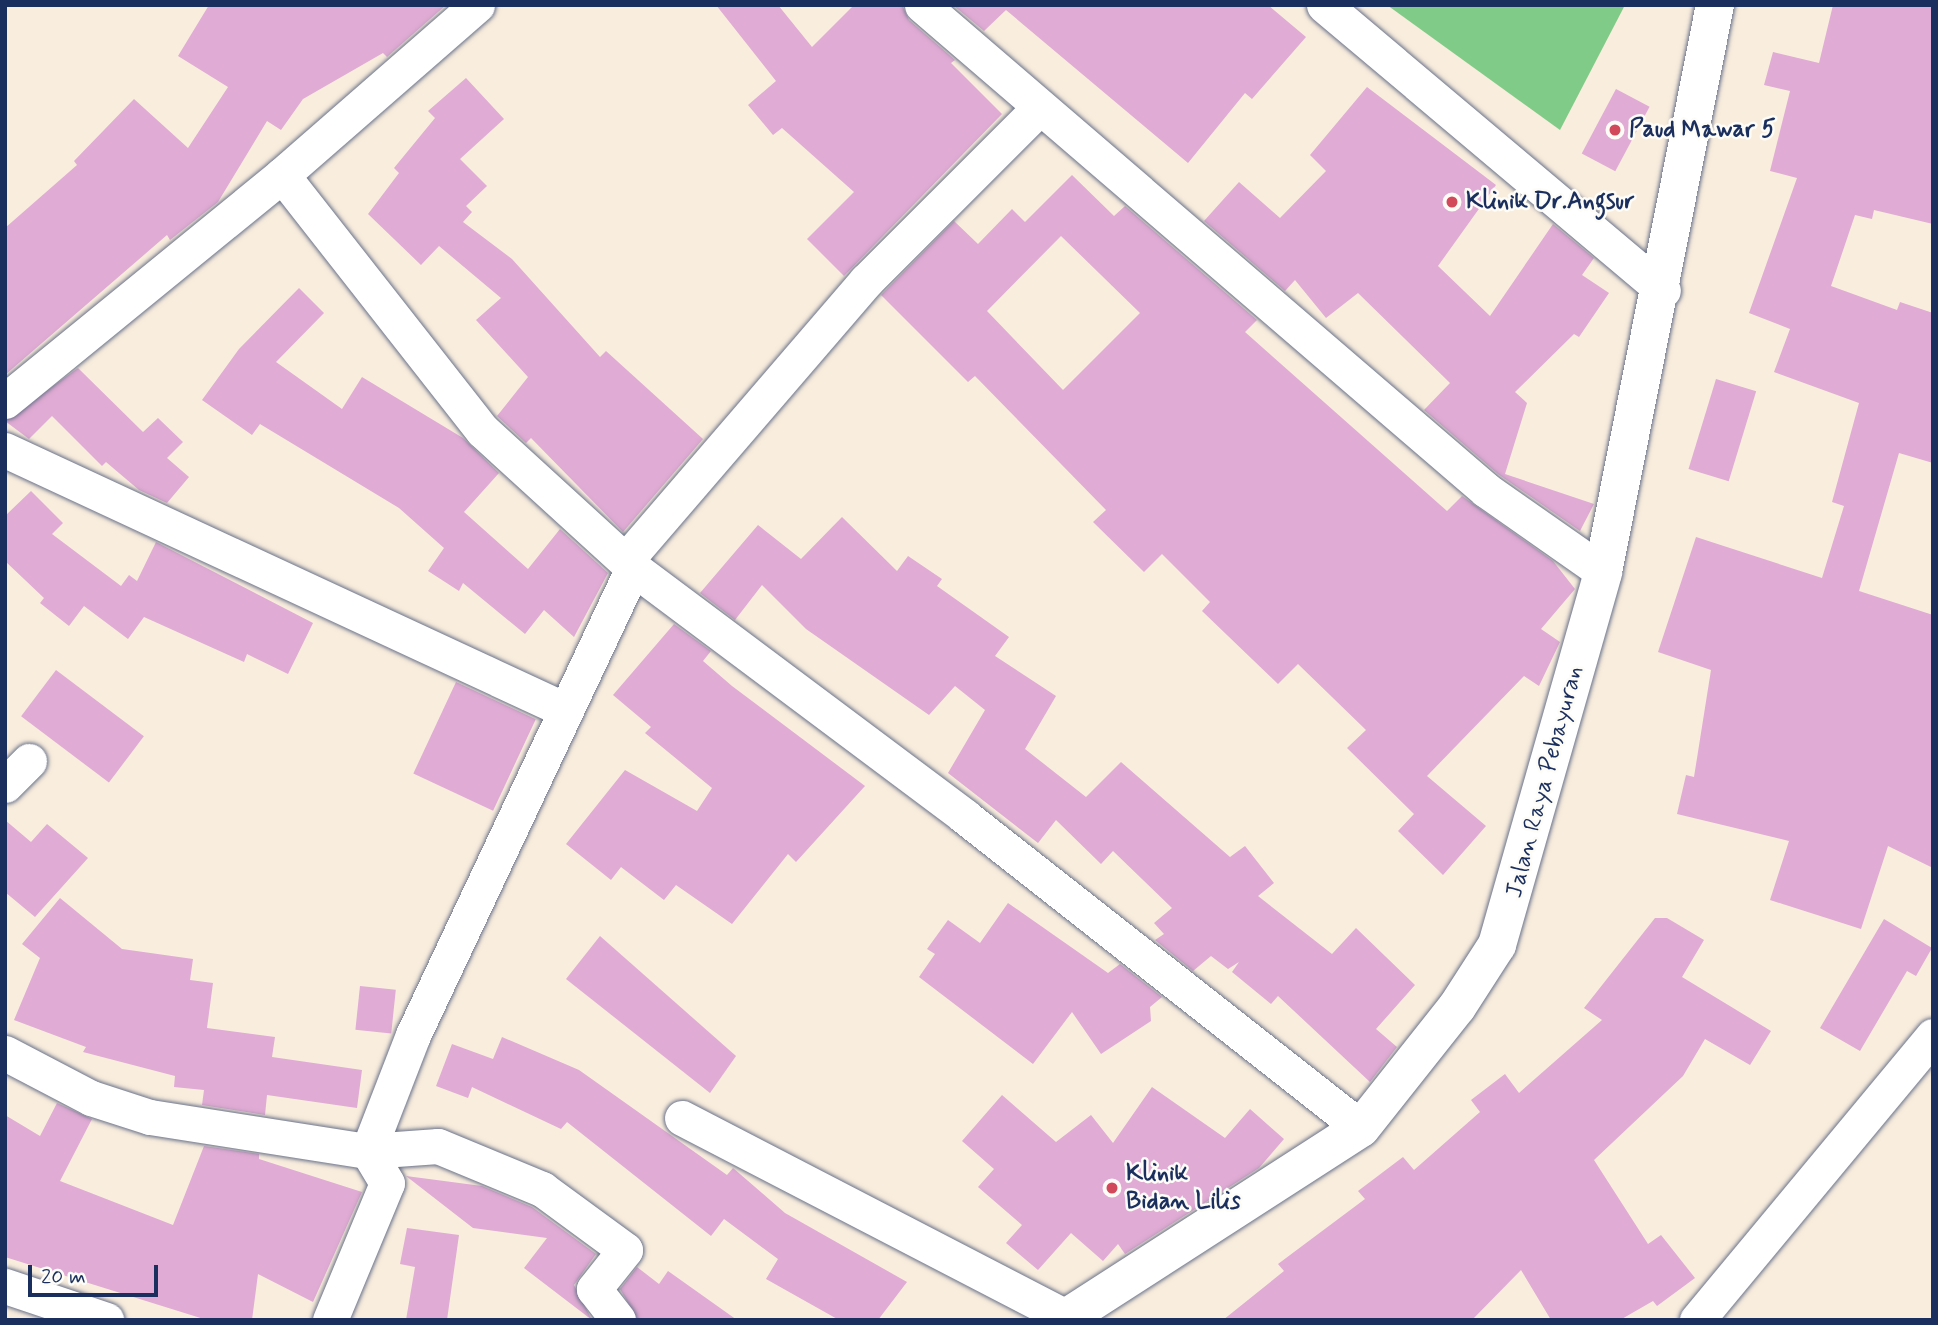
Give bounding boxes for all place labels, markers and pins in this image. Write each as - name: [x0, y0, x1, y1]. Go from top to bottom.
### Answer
- place label: Paud Mawar 5: [1629, 116, 1775, 144]
- marker: Paud Mawar 5: [1607, 122, 1623, 138]
- place label: Klinik Dr.Angsur: [1466, 188, 1634, 216]
- marker: Klinik Dr.Angsur: [1444, 194, 1460, 210]
- place label: Klinik Bidan Lilis: [1126, 1160, 1240, 1216]
- marker: Klinik Bidan Lilis: [1104, 1180, 1120, 1196]

